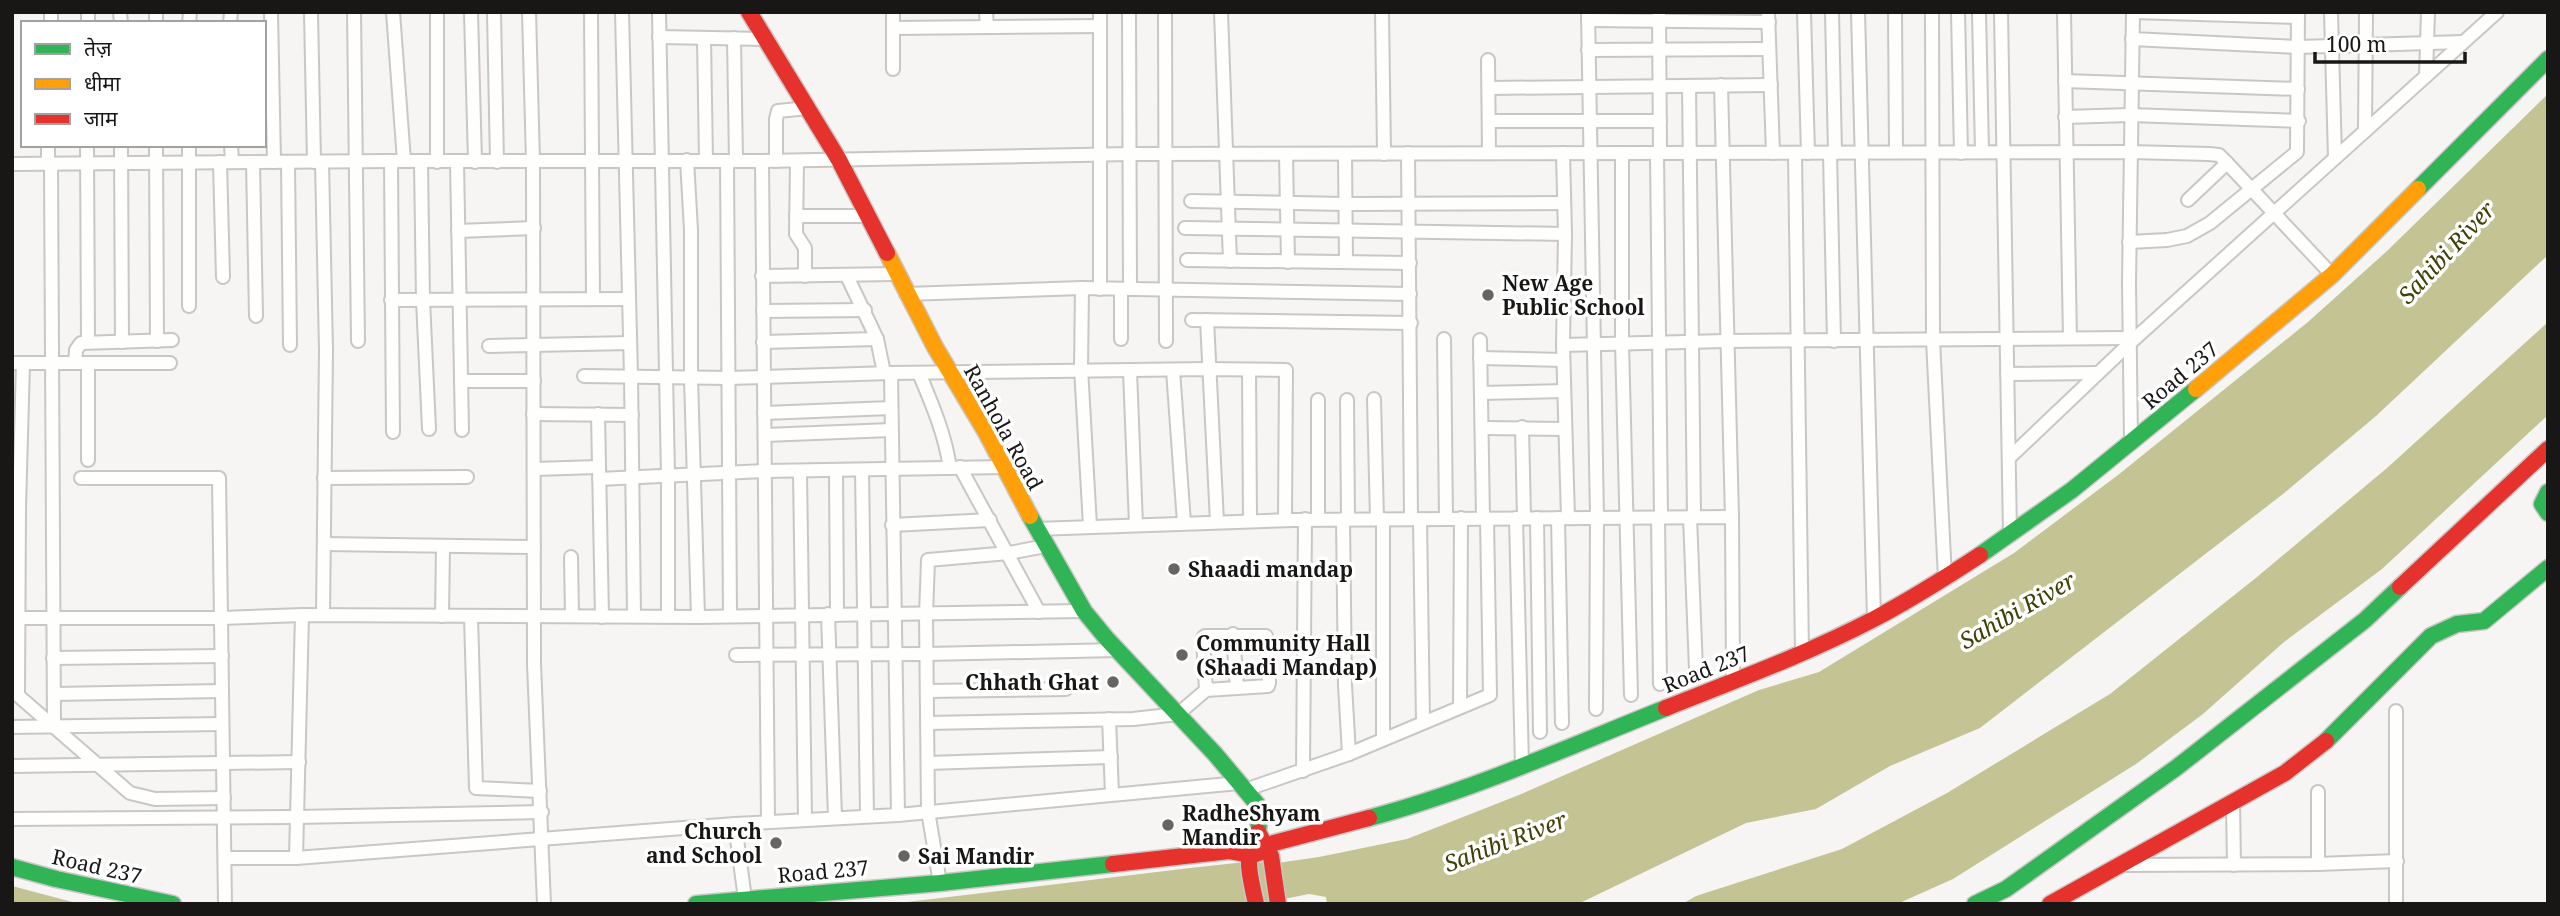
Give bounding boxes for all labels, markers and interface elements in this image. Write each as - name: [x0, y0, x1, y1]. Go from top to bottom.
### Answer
- legend: [21, 21, 266, 147]
- scale bar: [2315, 21, 2466, 65]
- text: 100 m: [2326, 30, 2387, 58]
- text: तेज़: [84, 34, 112, 62]
- text: धीमा: [84, 69, 121, 97]
- text: जाम: [84, 104, 118, 132]
- water label: Sahibi River: [2390, 194, 2502, 310]
- place label: New Age Public School: [1502, 269, 1645, 321]
- marker: New Age Public School: [1480, 287, 1496, 303]
- street label: Road 237: [2136, 335, 2224, 415]
- street label: Ranhola Road: [958, 359, 1050, 495]
- place label: Shaadi mandap: [1188, 555, 1353, 583]
- marker: Shaadi mandap: [1166, 561, 1182, 577]
- water label: Sahibi River: [1953, 564, 2081, 656]
- place label: Community Hall (Shaadi Mandap): [1196, 629, 1377, 681]
- street label: Road 237: [1658, 639, 1754, 699]
- marker: Community Hall (Shaadi Mandap): [1174, 647, 1190, 663]
- place label: Chhath Ghat: [965, 668, 1099, 696]
- marker: Chhath Ghat: [1105, 674, 1121, 690]
- place label: RadheShyam Mandir: [1182, 799, 1321, 851]
- water label: Sahibi River: [1439, 803, 1571, 879]
- place label: Church and School: [646, 817, 763, 869]
- marker: RadheShyam Mandir: [1160, 817, 1176, 833]
- marker: Church and School: [768, 835, 784, 851]
- street label: Road 237: [49, 842, 145, 890]
- place label: Sai Mandir: [918, 842, 1034, 870]
- marker: Sai Mandir: [896, 848, 912, 864]
- street label: Road 237: [776, 853, 870, 889]

